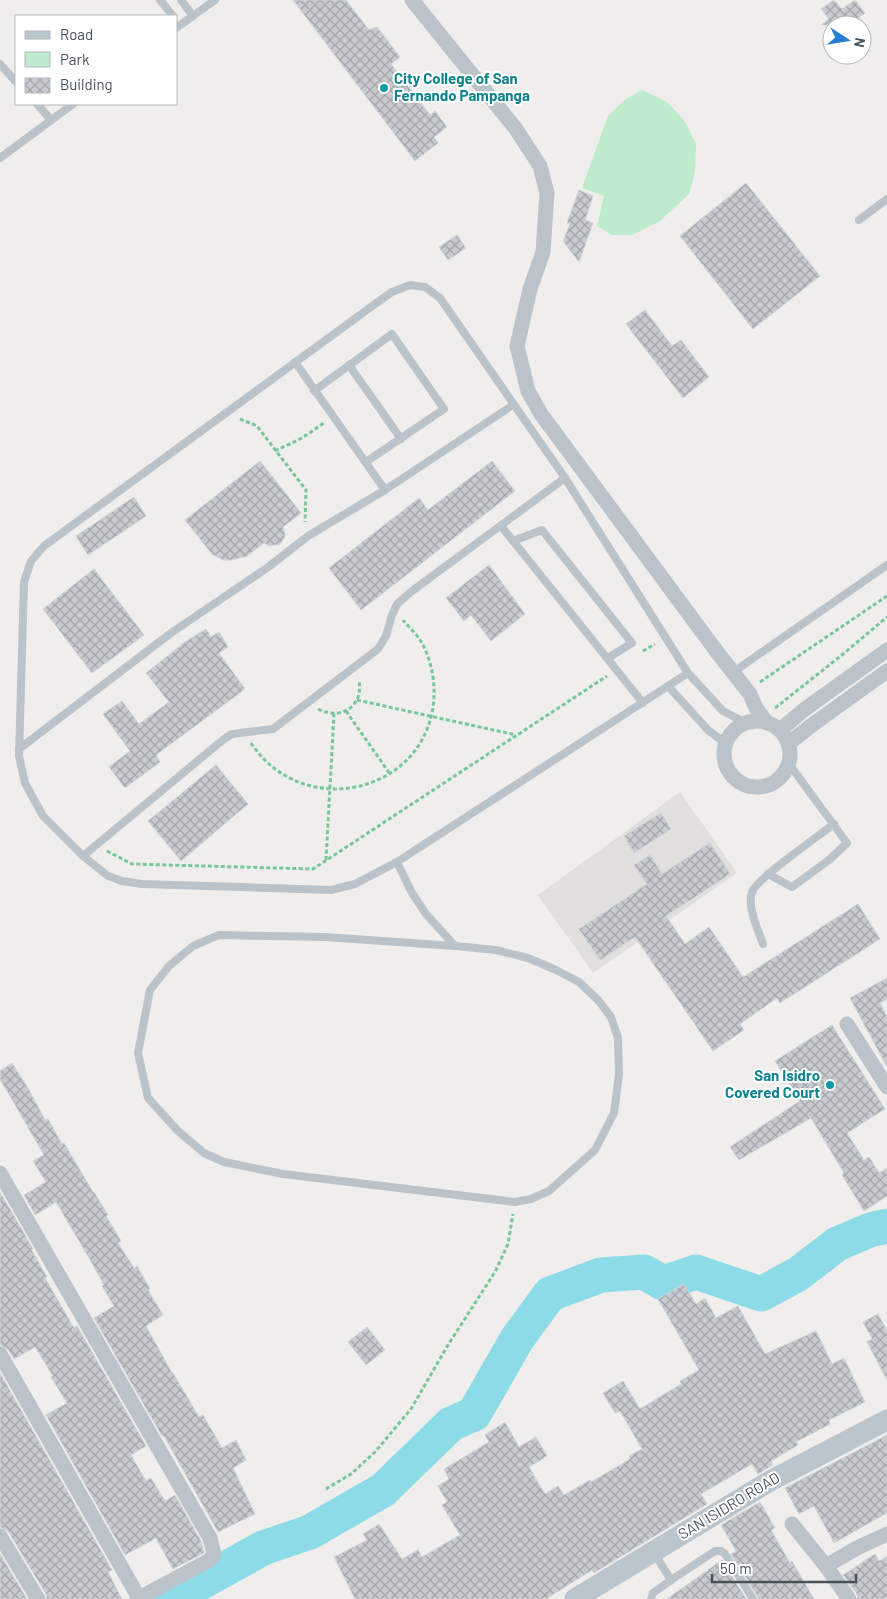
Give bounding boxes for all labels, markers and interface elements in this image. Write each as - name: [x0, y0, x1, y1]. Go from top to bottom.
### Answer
- legend: [15, 15, 178, 105]
- north arrow: [822, 15, 872, 65]
- text: Road: [60, 25, 93, 43]
- text: N: [851, 36, 869, 49]
- text: Park: [60, 50, 90, 68]
- place label: City College of San Fernando Pampanga: [394, 69, 530, 104]
- text: Building: [60, 75, 113, 93]
- marker: City College of San Fernando Pampanga: [378, 82, 390, 94]
- place label: San Isidro Covered Court: [725, 1066, 820, 1101]
- marker: San Isidro Covered Court: [824, 1079, 836, 1091]
- street label: SAN ISIDRO ROAD: [674, 1468, 782, 1543]
- scale bar: [712, 1552, 856, 1584]
- text: 50 m: [720, 1559, 752, 1577]

